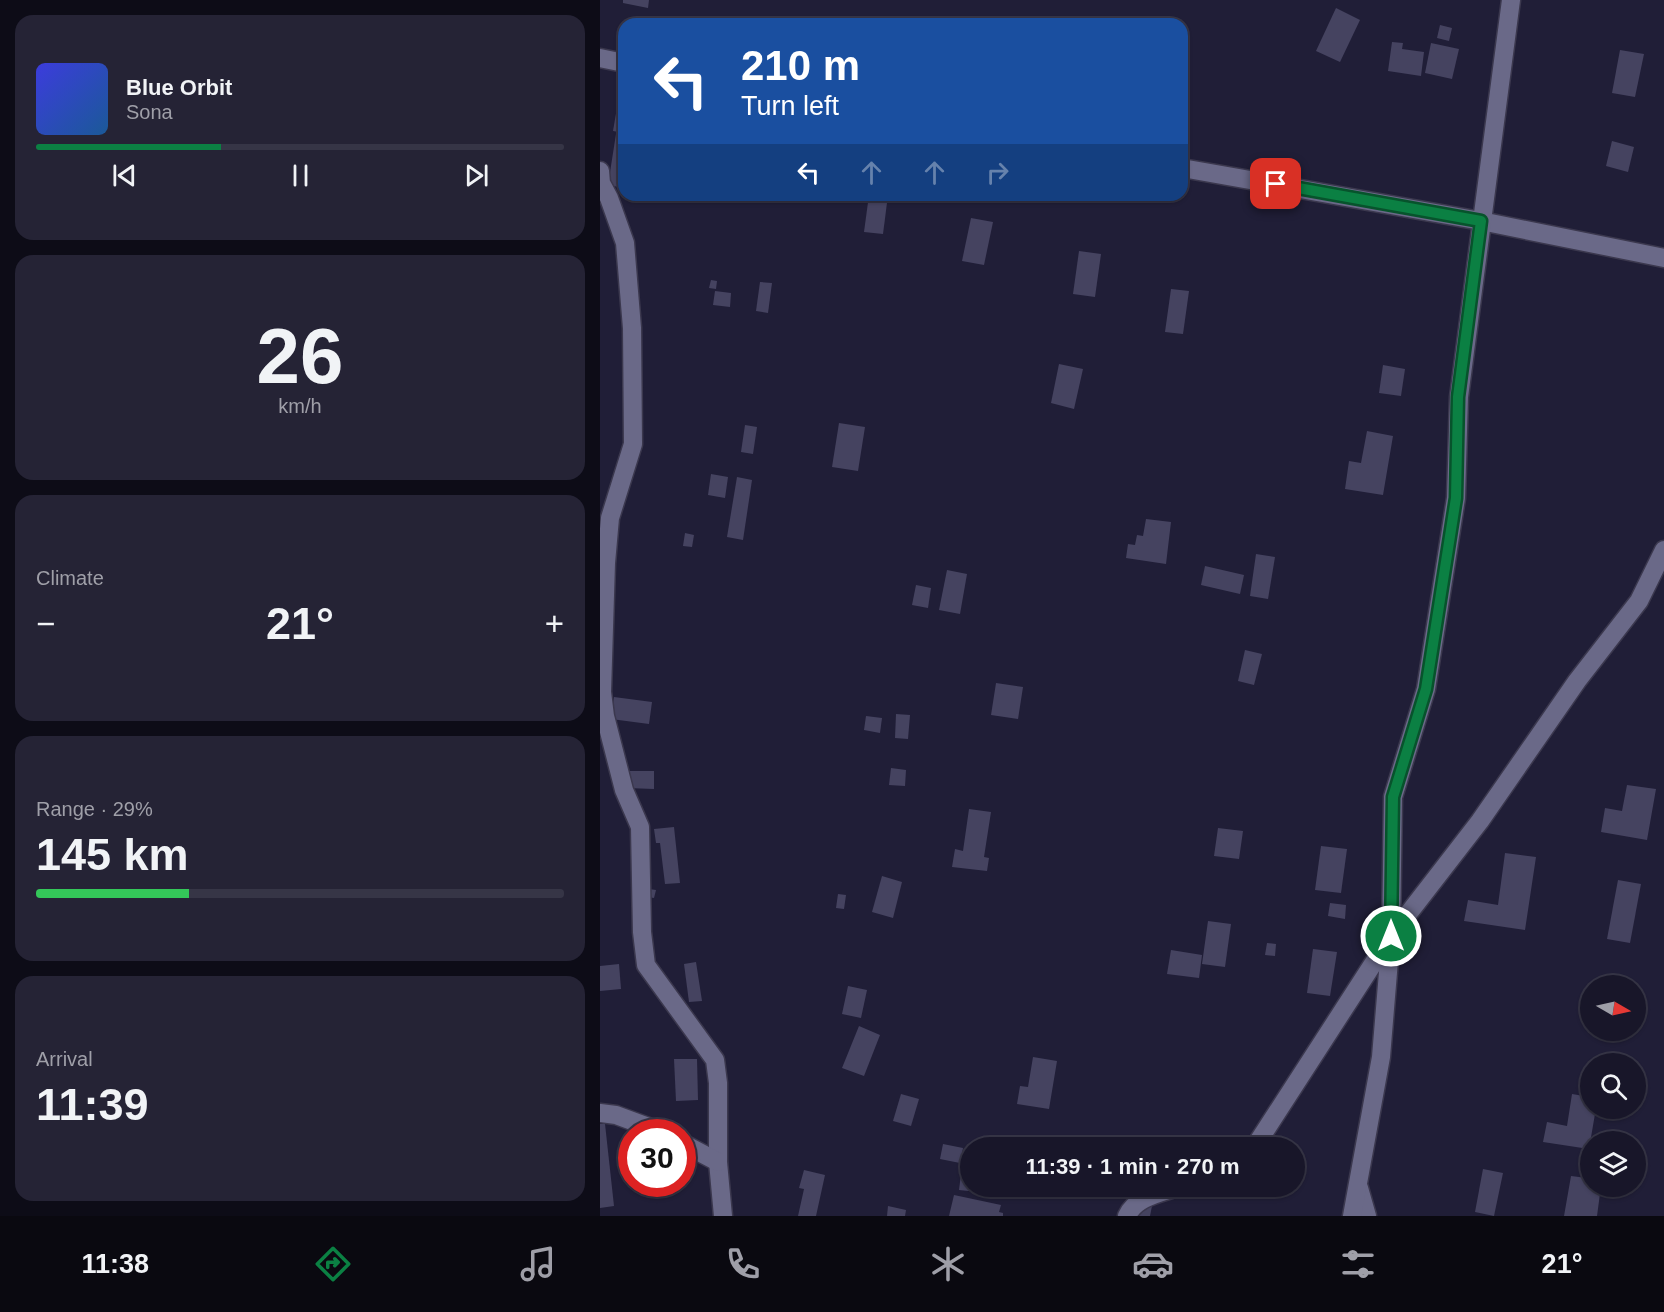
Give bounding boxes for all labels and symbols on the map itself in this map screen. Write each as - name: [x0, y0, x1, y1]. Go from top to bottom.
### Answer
- pin: [1250, 158, 1301, 209]
- position arrow: [1359, 904, 1423, 968]
- north arrow: [1580, 975, 1646, 1041]
- speed limit sign: 30: [618, 1119, 696, 1197]

